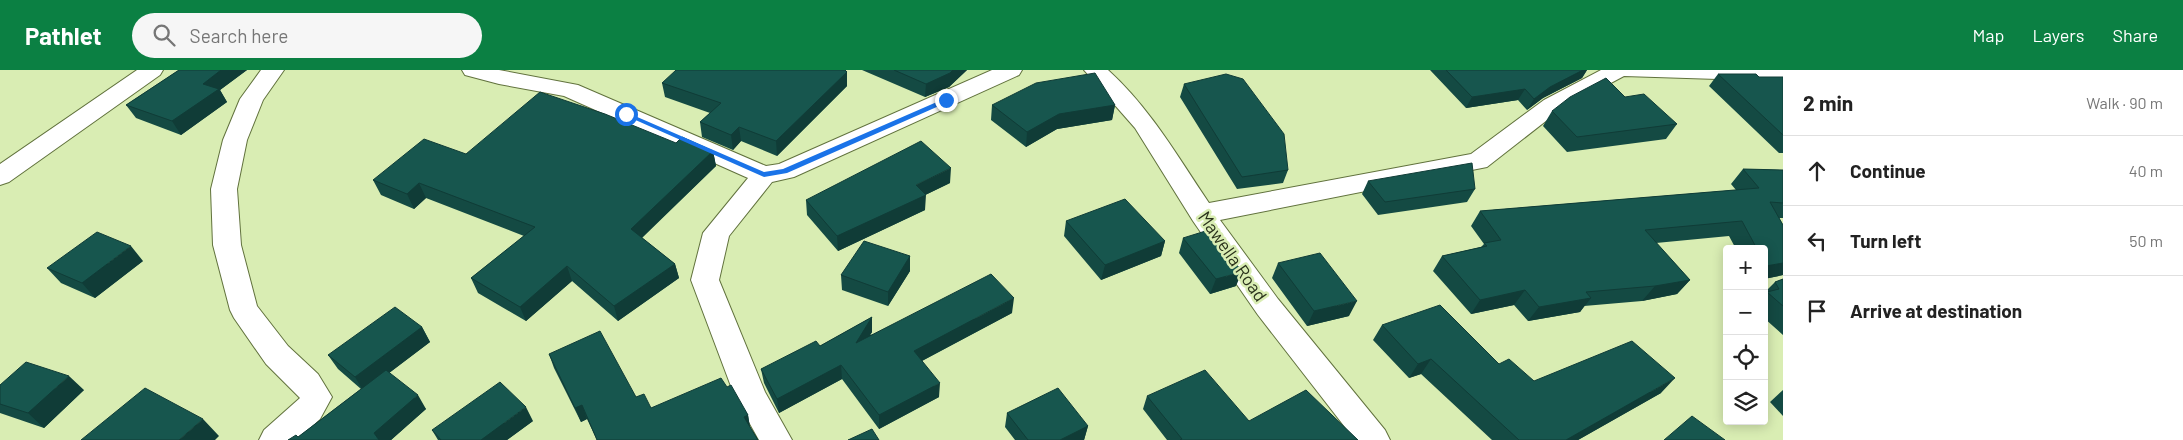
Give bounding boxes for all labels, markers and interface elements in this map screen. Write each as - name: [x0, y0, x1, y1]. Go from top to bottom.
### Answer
- search box: [132, 13, 482, 58]
- text: Pathlet: [25, 21, 102, 50]
- icon: search: [150, 21, 178, 49]
- text: Search here: [190, 24, 288, 47]
- text: Map: [1972, 24, 2004, 46]
- text: Layers: [2032, 24, 2085, 46]
- text: Share: [2113, 24, 2158, 46]
- route end: [935, 89, 958, 112]
- text: 2 min: [1803, 90, 1853, 115]
- text: Walk · 90 m: [2086, 93, 2163, 112]
- route start: [615, 103, 638, 126]
- icon: ahead: [1803, 157, 1831, 185]
- text: Continue: [1850, 159, 1926, 182]
- text: 40 m: [2129, 161, 2163, 180]
- street label: Mawella Road: [1194, 207, 1272, 305]
- icon: left: [1803, 227, 1831, 255]
- text: Turn left: [1850, 229, 1921, 252]
- text: 50 m: [2129, 231, 2163, 250]
- map controls: [1723, 245, 1768, 425]
- button: +: [1723, 245, 1768, 290]
- button: −: [1723, 290, 1768, 335]
- icon: arrive: [1803, 297, 1831, 325]
- text: Arrive at destination: [1850, 299, 2022, 322]
- button: locate: [1723, 335, 1768, 380]
- button: layers: [1723, 380, 1768, 425]

